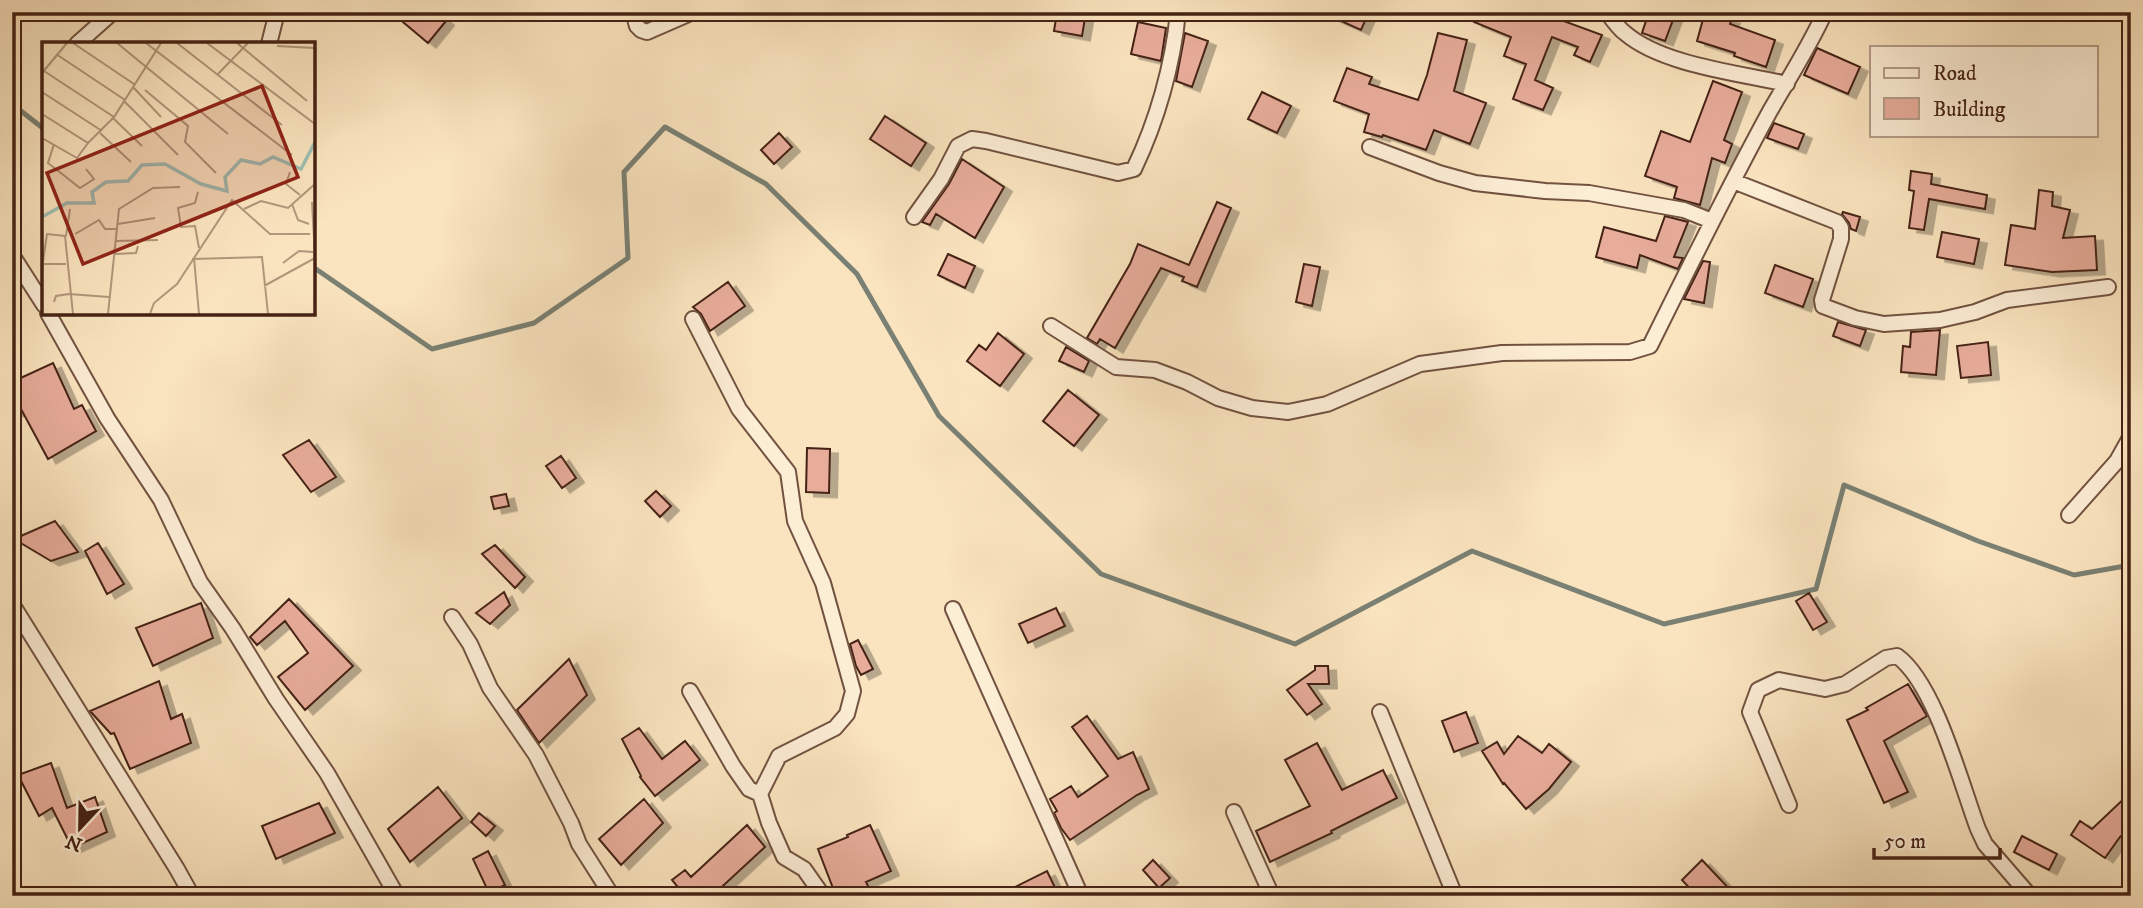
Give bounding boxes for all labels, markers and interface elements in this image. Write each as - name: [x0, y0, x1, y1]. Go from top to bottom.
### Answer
- inset map: [42, 42, 315, 315]
- legend: [1870, 46, 2098, 136]
- text: Road: [1933, 61, 1977, 87]
- text: Building: [1933, 97, 2006, 123]
- north arrow: [46, 792, 116, 862]
- scale bar: [1874, 817, 2000, 861]
- text: N: [62, 829, 86, 856]
- text: 50 m: [1884, 829, 1926, 855]

